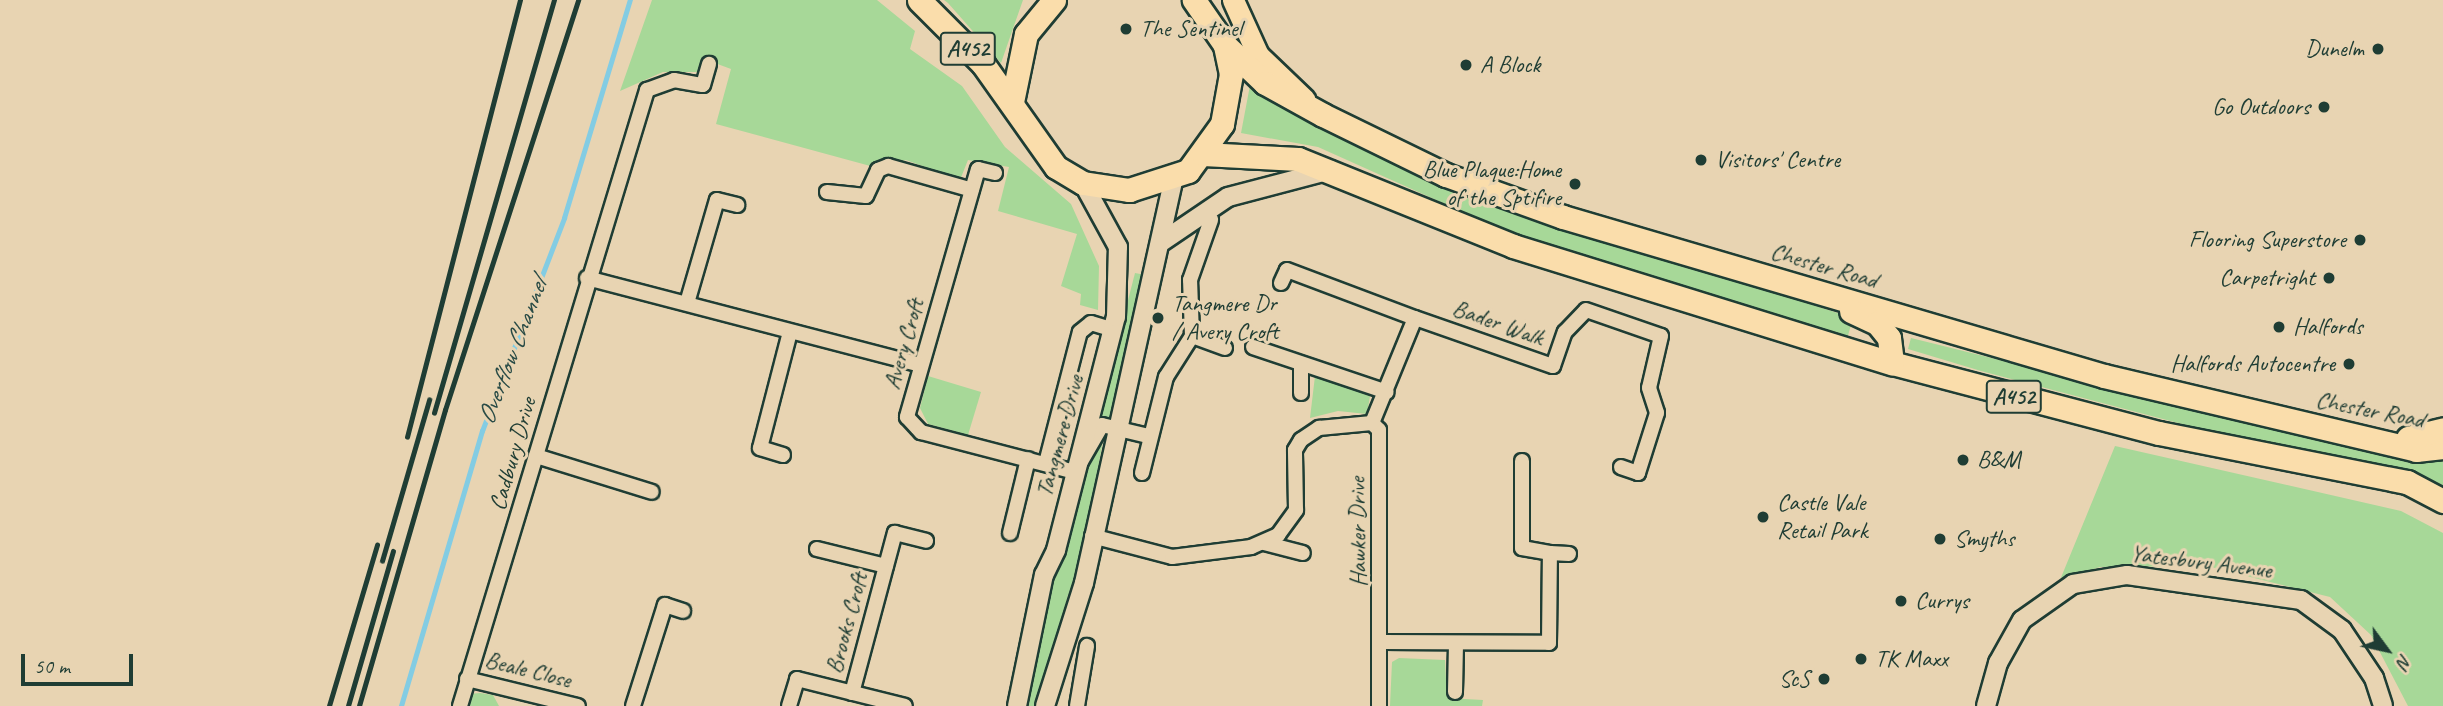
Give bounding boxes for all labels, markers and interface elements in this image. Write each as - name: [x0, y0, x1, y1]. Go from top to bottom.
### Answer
- place label: The Sentinel: [1140, 15, 1241, 43]
- marker: The Sentinel: [1118, 21, 1134, 37]
- road number: A452: [938, 30, 998, 68]
- place label: Dunelm: [2305, 35, 2364, 63]
- marker: Dunelm: [2370, 41, 2386, 57]
- place label: A Block: [1480, 51, 1540, 79]
- marker: A Block: [1458, 57, 1474, 73]
- place label: Go Outdoors: [2212, 93, 2310, 121]
- marker: Go Outdoors: [2316, 99, 2332, 115]
- place label: Visitors' Centre: [1715, 146, 1840, 174]
- marker: Visitors' Centre: [1693, 152, 1709, 168]
- place label: Blue Plaque:Home of the Sptifire: [1422, 156, 1561, 212]
- marker: Blue Plaque:Home of the Sptifire: [1567, 176, 1583, 192]
- place label: Flooring Superstore: [2189, 226, 2346, 254]
- marker: Flooring Superstore: [2352, 232, 2368, 248]
- street label: Chester Road: [1768, 237, 1880, 295]
- place label: Carpetright: [2219, 264, 2315, 292]
- marker: Carpetright: [2321, 270, 2337, 286]
- water label: Overflow Channel: [470, 275, 554, 429]
- place label: Tangmere Dr / Avery Croft: [1172, 290, 1278, 346]
- street label: Bader Walk: [1448, 294, 1548, 352]
- street label: Avery Croft: [877, 295, 931, 393]
- marker: Tangmere Dr / Avery Croft: [1150, 310, 1166, 326]
- place label: Halfords: [2293, 313, 2363, 341]
- marker: Halfords: [2271, 319, 2287, 335]
- place label: Halfords Autocentre: [2171, 350, 2335, 378]
- marker: Halfords Autocentre: [2341, 356, 2357, 372]
- street label: Tangmere Drive: [1030, 372, 1090, 500]
- road number: A452: [1984, 378, 2044, 416]
- street label: Chester Road: [2314, 385, 2426, 435]
- street label: Cadbury Drive: [483, 394, 543, 514]
- place label: B&M: [1977, 446, 2020, 474]
- marker: B&M: [1955, 452, 1971, 468]
- street label: Hawker Drive: [1343, 477, 1373, 587]
- place label: Castle Vale Retail Park: [1777, 489, 1867, 545]
- marker: Castle Vale Retail Park: [1755, 509, 1771, 525]
- place label: Smyths: [1954, 525, 2015, 553]
- marker: Smyths: [1932, 531, 1948, 547]
- street label: Yatesbury Avenue: [2129, 539, 2273, 585]
- street label: Brooks Croft: [820, 569, 874, 677]
- place label: Currys: [1915, 587, 1969, 615]
- marker: Currys: [1893, 593, 1909, 609]
- north arrow: [2352, 615, 2422, 685]
- scale bar: [24, 640, 136, 684]
- street label: Beale Close: [482, 645, 574, 695]
- place label: TK Maxx: [1875, 645, 1948, 673]
- text: N: [2391, 650, 2418, 673]
- marker: TK Maxx: [1853, 651, 1869, 667]
- text: 50 m: [34, 653, 70, 679]
- place label: ScS: [1779, 665, 1810, 693]
- marker: ScS: [1816, 671, 1832, 687]

